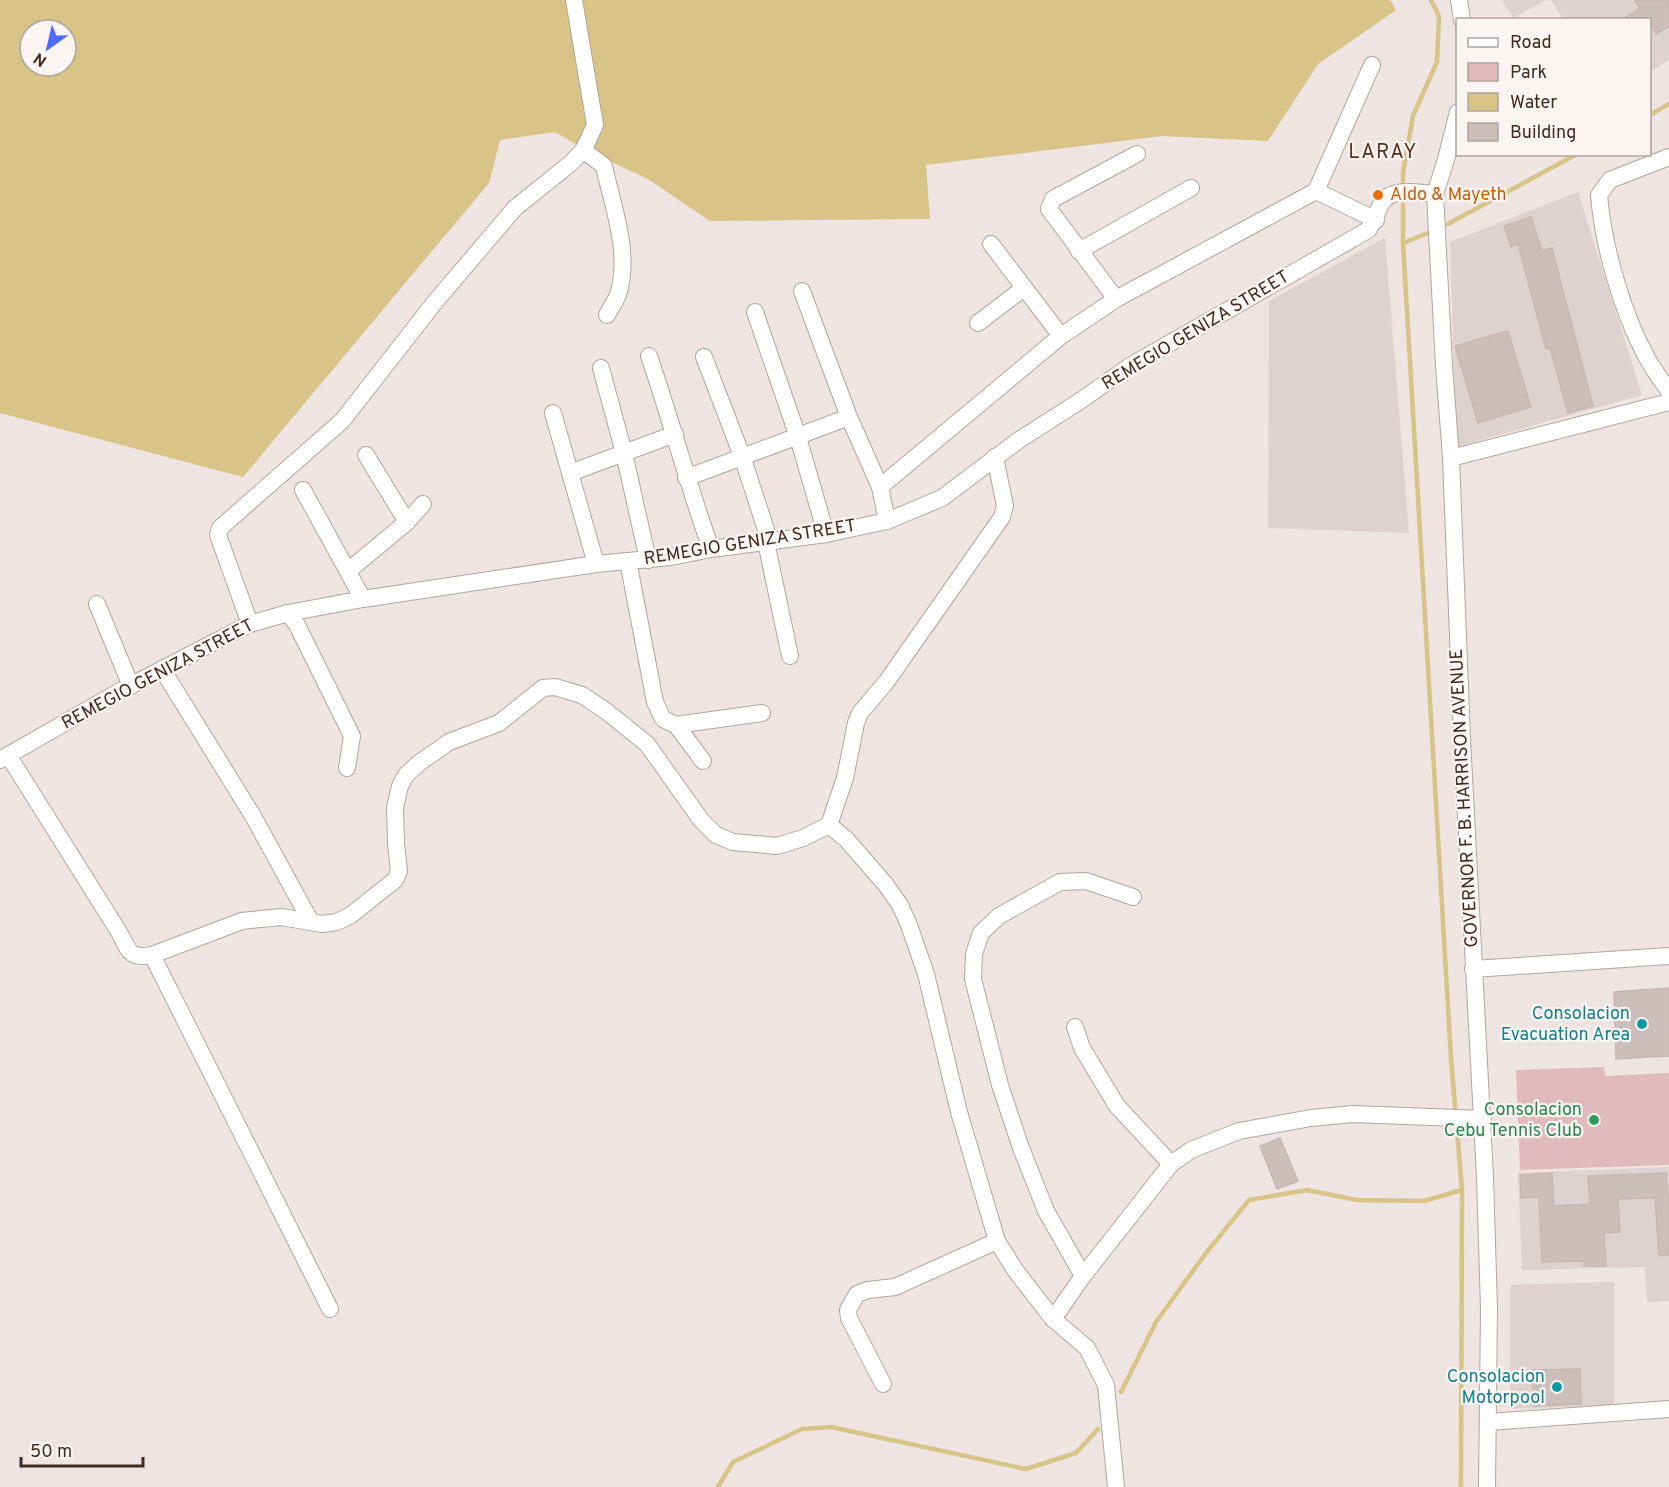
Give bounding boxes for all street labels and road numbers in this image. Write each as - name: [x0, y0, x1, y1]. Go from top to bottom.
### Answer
- street label: REMEGIO GENIZA STREET: [1098, 266, 1294, 396]
- street label: REMEGIO GENIZA STREET: [642, 515, 858, 571]
- street label: REMEGIO GENIZA STREET: [58, 614, 258, 736]
- street label: GOVERNOR F. B. HARRISON AVENUE: [1446, 648, 1484, 948]

